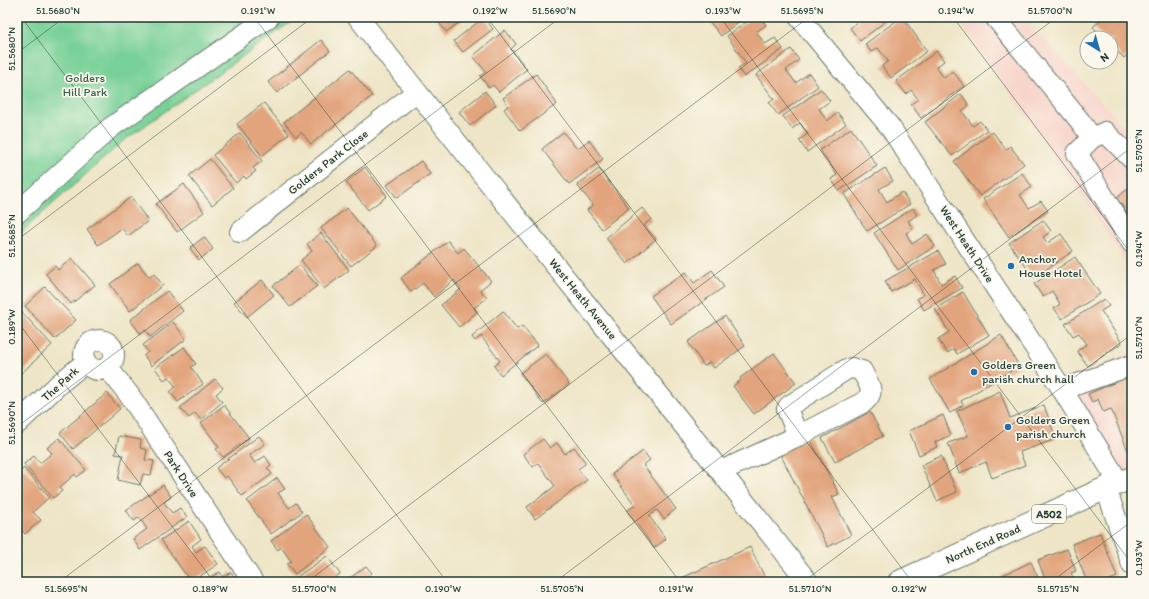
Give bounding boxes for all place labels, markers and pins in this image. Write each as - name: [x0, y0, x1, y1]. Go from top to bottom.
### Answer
- place label: Anchor House Hotel: [1019, 252, 1082, 280]
- marker: Anchor House Hotel: [1006, 261, 1016, 271]
- place label: Golders Green parish church hall: [982, 358, 1075, 386]
- marker: Golders Green parish church hall: [969, 367, 979, 377]
- place label: Golders Green parish church: [1016, 413, 1090, 441]
- marker: Golders Green parish church: [1003, 422, 1013, 432]

